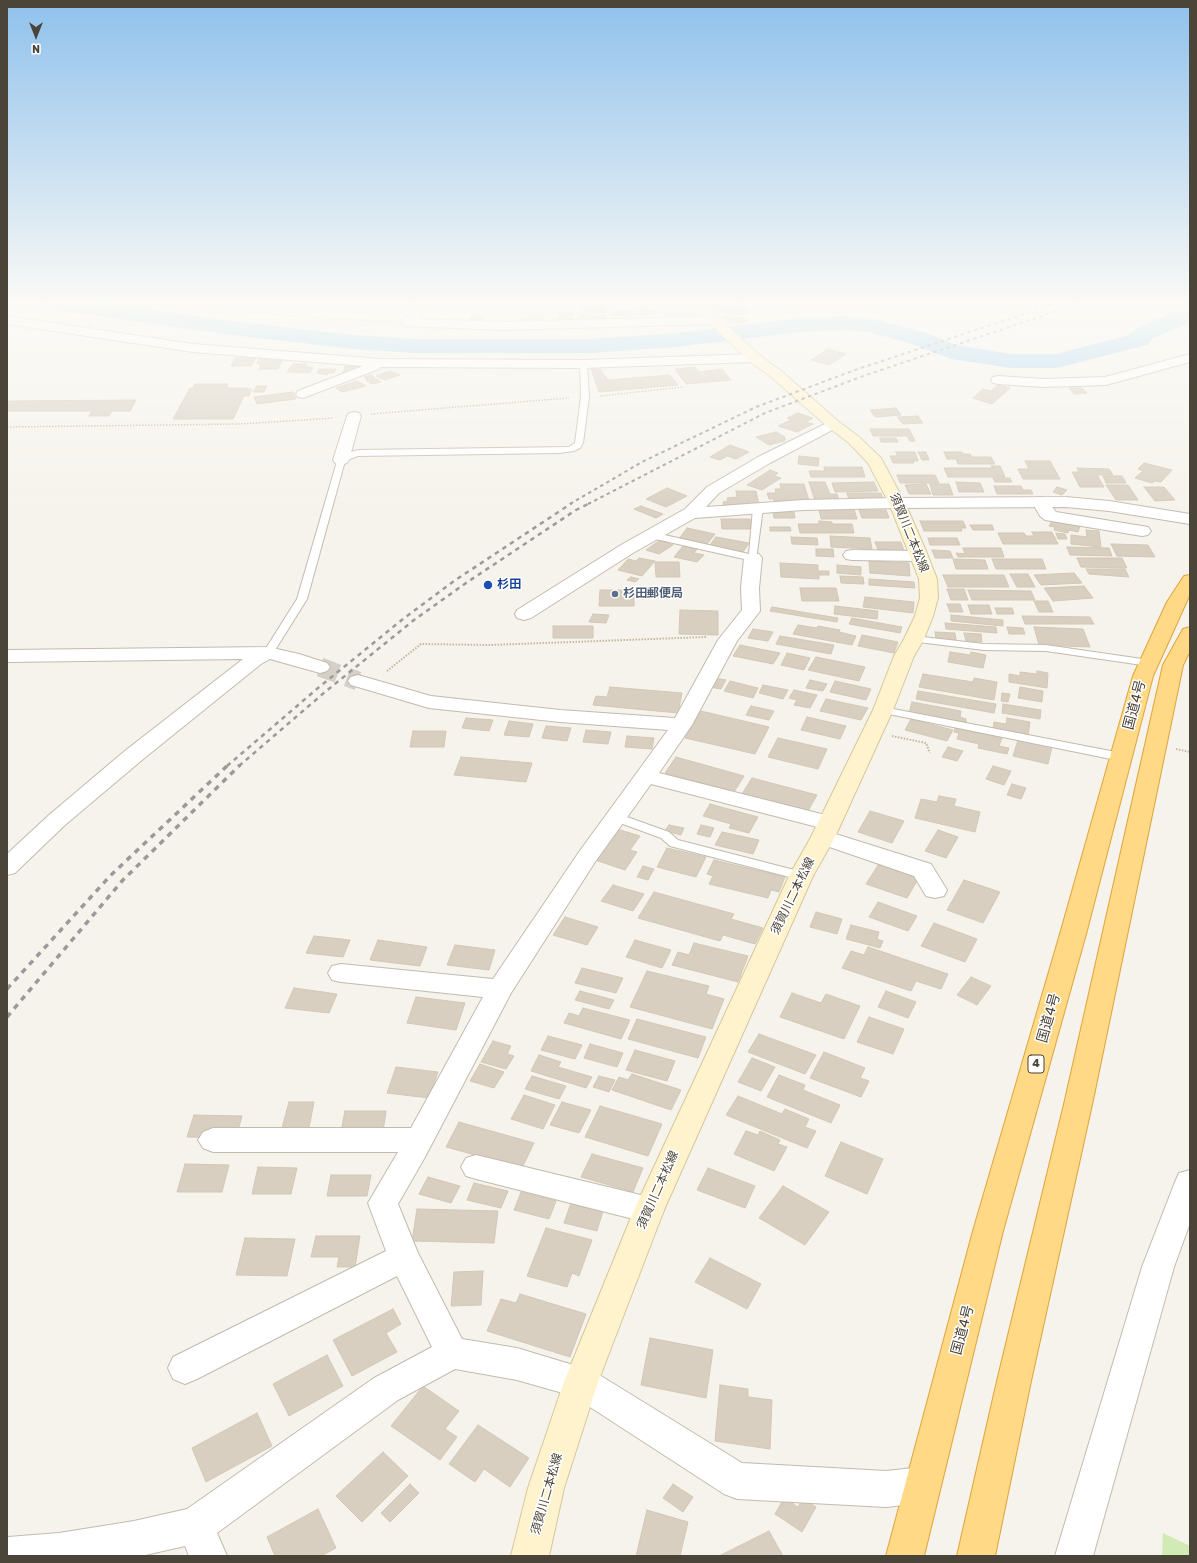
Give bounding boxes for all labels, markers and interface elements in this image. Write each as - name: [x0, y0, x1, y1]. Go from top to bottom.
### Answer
- north arrow: [16, 16, 56, 56]
- text: N: [32, 42, 40, 55]
- street label: 須賀川二本松線: [887, 491, 931, 575]
- place label: 杉田: [497, 578, 521, 592]
- marker: 杉田: [482, 579, 494, 591]
- place label: 杉田郵便局: [623, 587, 683, 601]
- marker: 杉田郵便局: [610, 589, 620, 599]
- street label: 国道4号: [1120, 678, 1150, 732]
- street label: 須賀川二本松線: [768, 855, 818, 937]
- street label: 国道4号: [1034, 991, 1064, 1045]
- road number: 4: [1028, 1055, 1044, 1073]
- street label: 須賀川二本松線: [634, 1149, 682, 1231]
- street label: 国道4号: [948, 1303, 978, 1357]
- street label: 須賀川二本松線: [529, 1452, 565, 1536]

